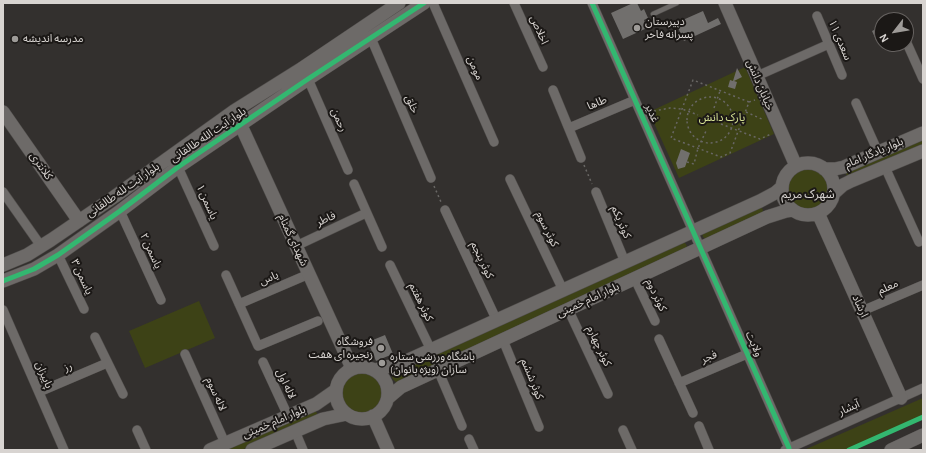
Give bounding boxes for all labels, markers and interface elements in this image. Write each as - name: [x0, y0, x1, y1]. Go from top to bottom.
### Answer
- north arrow: [874, 12, 914, 52]
- street label: اخلاص: [527, 14, 551, 46]
- place label: دبیرستان پسرانه فاخر: [645, 15, 693, 41]
- street label: سعدی ۱۱: [826, 18, 854, 62]
- marker: دبیرستان پسرانه فاخر: [632, 23, 642, 33]
- place label: مدرسه اندیشه: [23, 32, 84, 46]
- text: N: [877, 32, 891, 44]
- marker: مدرسه اندیشه: [10, 34, 20, 44]
- street label: مومن: [464, 54, 486, 82]
- street label: خیابان دانش: [743, 58, 777, 112]
- street label: خلق: [402, 93, 422, 115]
- street label: طاها: [585, 93, 609, 113]
- street label: غدیر: [642, 102, 662, 124]
- street label: بلوار آیت الله طالقانی: [168, 105, 248, 165]
- street label: رحمن: [328, 106, 350, 134]
- park label: پارک دانش: [699, 111, 745, 125]
- street label: بلوار یادگار امام: [843, 135, 905, 171]
- street label: کلانتری: [27, 150, 55, 182]
- street label: بلوار آیت لله طالقانی: [84, 160, 162, 220]
- street label: یاسمن ۱: [193, 182, 221, 222]
- district label: شهرک مریم: [781, 187, 835, 201]
- street label: کوثر یکم: [608, 204, 634, 240]
- street label: فاطر: [314, 209, 338, 229]
- street label: کوثر سوم: [533, 209, 561, 249]
- street label: شهدای گمنام: [275, 212, 311, 268]
- street label: یاسمن ۲: [137, 231, 165, 271]
- street label: کوثر پنجم: [468, 239, 496, 281]
- street label: یاسمن ۳: [68, 257, 96, 297]
- street label: یاس: [257, 268, 281, 288]
- street label: کوثر دوم: [643, 276, 669, 314]
- street label: معلم: [876, 277, 900, 297]
- street label: بلوار امام خمینی: [555, 280, 621, 320]
- street label: کوثر هفتم: [406, 281, 436, 323]
- street label: ارشاد: [849, 293, 871, 319]
- street label: کوثر چهارم: [584, 324, 614, 368]
- street label: ولایت: [743, 329, 765, 359]
- place label: فروشگاه زنجیره ای هفت: [308, 335, 373, 361]
- marker: فروشگاه زنجیره ای هفت: [376, 343, 386, 353]
- street label: فجر: [699, 348, 719, 366]
- place label: باشگاه ورزشی ستاره سازان (ویژه بانوان): [390, 350, 475, 376]
- street label: کوثر ششم: [518, 356, 546, 402]
- marker: باشگاه ورزشی ستاره سازان (ویژه بانوان): [377, 358, 387, 368]
- street label: پاییزان: [32, 359, 56, 391]
- street label: رز: [62, 359, 74, 375]
- street label: لاله اول: [273, 367, 299, 401]
- street label: لاله سوم: [203, 375, 229, 413]
- street label: آبشار: [836, 397, 862, 419]
- street label: بلوار امام خمینی: [240, 403, 308, 441]

